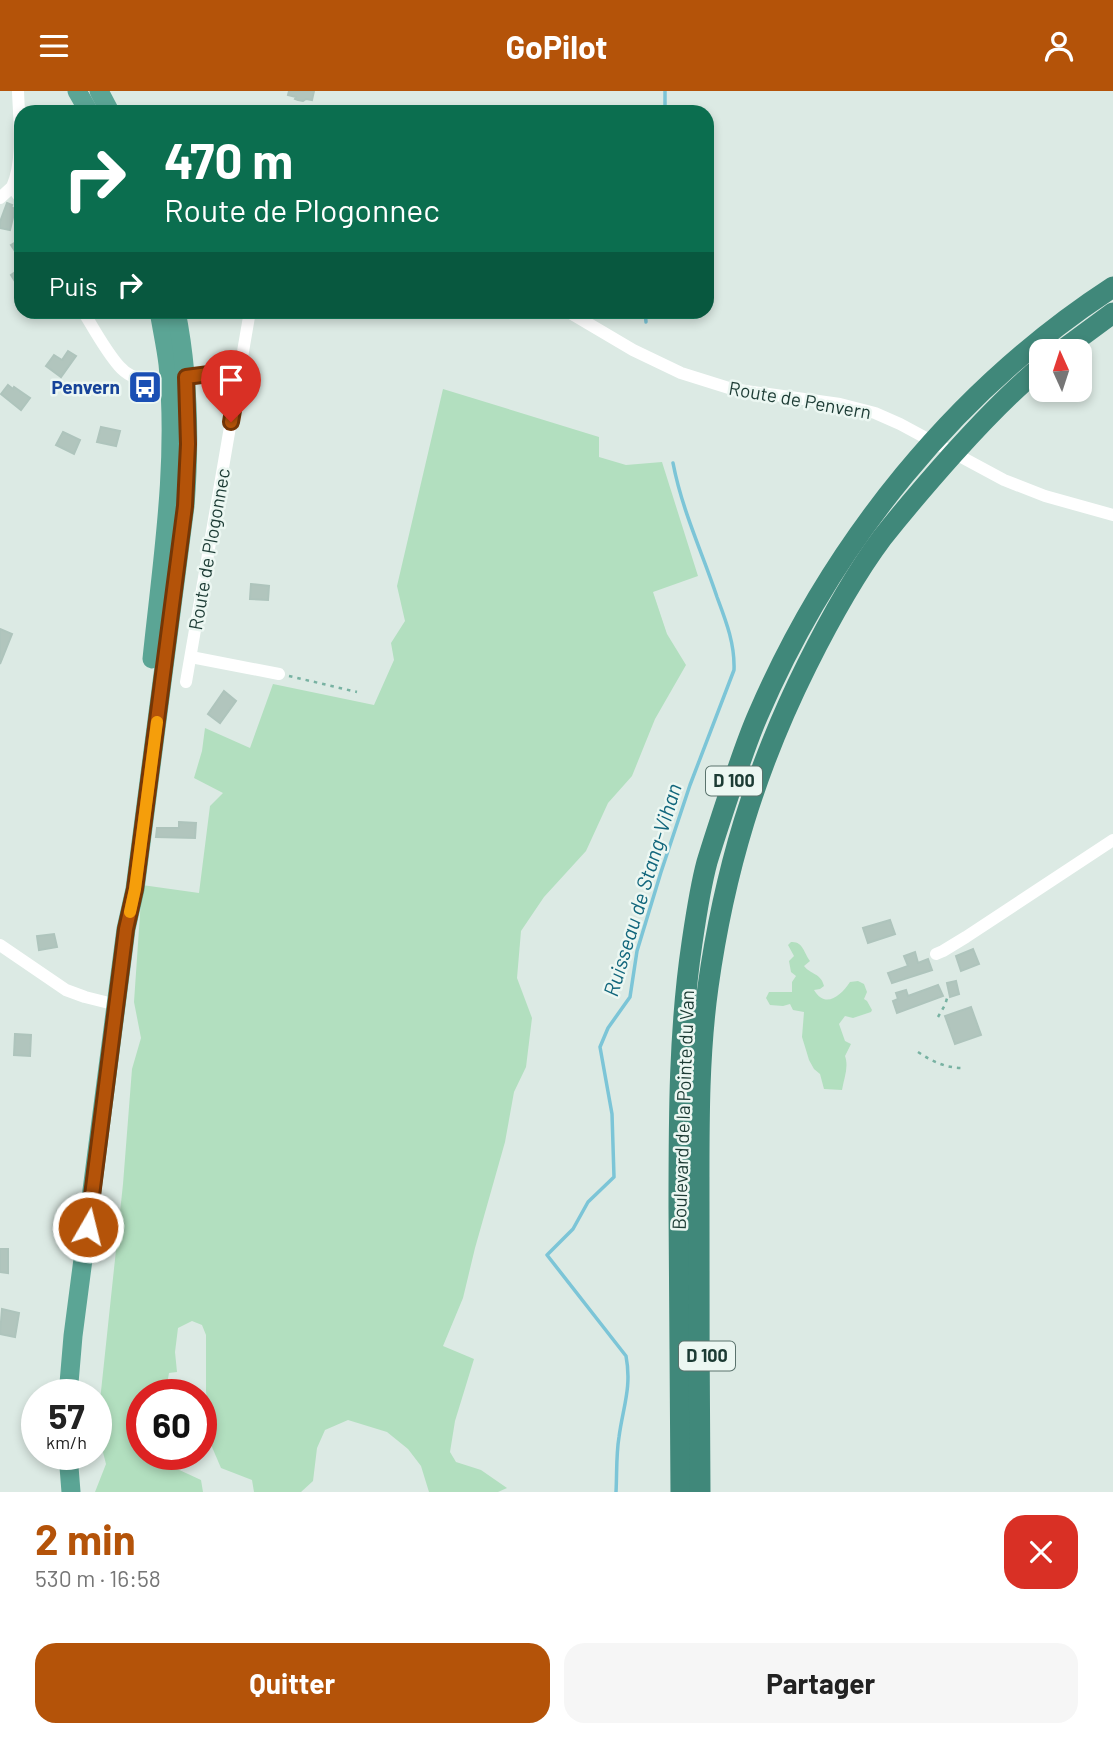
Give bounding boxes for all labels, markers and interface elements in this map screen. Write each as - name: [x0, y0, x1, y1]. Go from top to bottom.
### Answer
- icon: menu: [35, 27, 73, 65]
- text: GoPilot: [506, 27, 607, 65]
- icon: person: [1040, 27, 1078, 65]
- text: 470 m: [164, 130, 293, 189]
- icon: right: [49, 133, 140, 224]
- text: Route de Plogonnec: [164, 190, 440, 228]
- icon: right: [111, 266, 149, 304]
- text: Puis: [49, 270, 97, 301]
- north arrow: [1029, 339, 1092, 403]
- map controls: [1029, 339, 1092, 402]
- pin: [201, 350, 261, 422]
- icon: arrive: [212, 361, 250, 399]
- bus stop icon: Penvern: [126, 368, 164, 406]
- place label: Penvern: [52, 375, 120, 398]
- street label: Route de Penvern: [727, 376, 873, 423]
- street label: Route de Plogonnec: [183, 466, 234, 632]
- road number: D 100: [706, 767, 762, 795]
- water label: Ruisseau de Stang-Vihan: [597, 780, 686, 999]
- street label: Boulevard de la Pointe du Van: [667, 990, 698, 1230]
- position arrow: [51, 1190, 125, 1264]
- road number: D 100: [679, 1341, 735, 1371]
- speed limit sign: 60: [126, 1379, 217, 1470]
- text: 57: [48, 1394, 85, 1436]
- text: km/h: [46, 1431, 87, 1453]
- text: 2 min: [35, 1513, 136, 1563]
- button: close: [1004, 1515, 1078, 1589]
- text: 530 m · 16:58: [35, 1564, 161, 1592]
- button: Quitter: [35, 1643, 550, 1723]
- button: Partager: [564, 1643, 1078, 1723]

